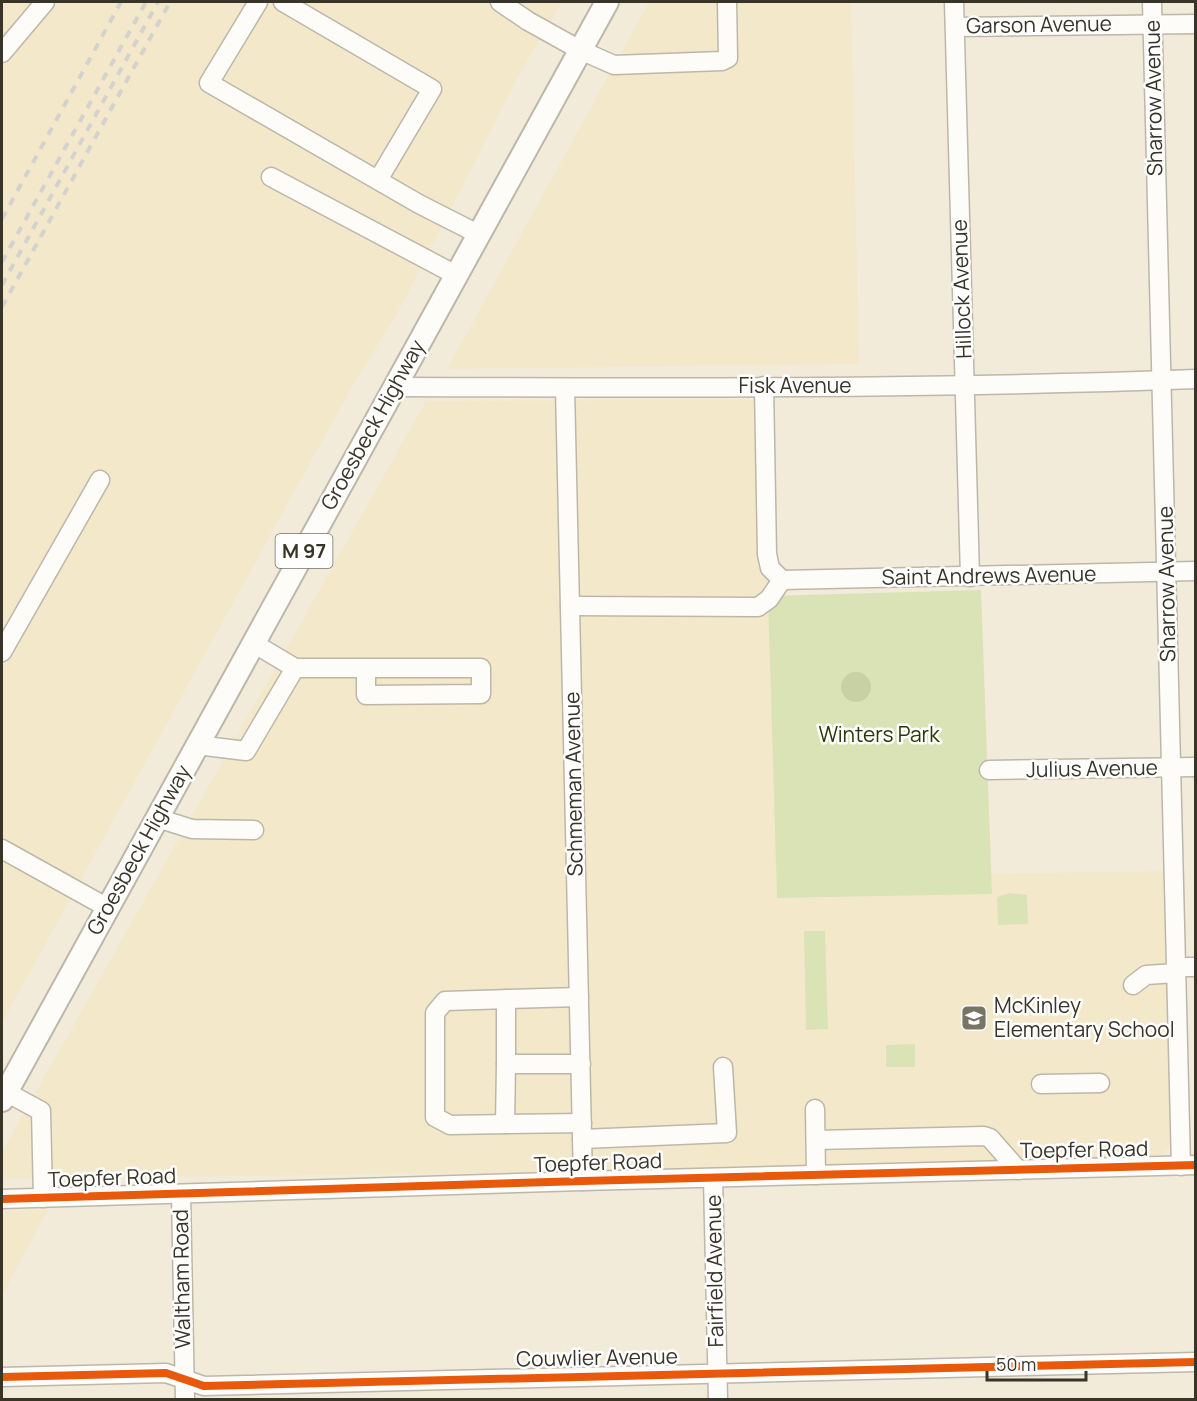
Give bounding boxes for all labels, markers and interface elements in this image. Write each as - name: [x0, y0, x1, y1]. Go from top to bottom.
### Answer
- street label: Garson Avenue: [966, 9, 1112, 39]
- street label: Sharrow Avenue: [1138, 20, 1168, 176]
- street label: Hillock Avenue: [945, 219, 977, 359]
- street label: Groesbeck Highway: [314, 334, 431, 515]
- street label: Fisk Avenue: [738, 371, 852, 399]
- street label: Sharrow Avenue: [1151, 506, 1181, 662]
- road number: M 97: [276, 534, 332, 568]
- street label: Saint Andrews Avenue: [881, 559, 1097, 591]
- street label: Schmeman Avenue: [557, 691, 589, 877]
- park label: Winters Park: [818, 720, 940, 748]
- street label: Julius Avenue: [1026, 753, 1158, 783]
- street label: Groesbeck Highway: [80, 759, 197, 940]
- place label: McKinley Elementary School: [994, 991, 1175, 1043]
- school or university icon: McKinley Elementary School: [959, 1003, 989, 1033]
- street label: Toepfer Road: [1019, 1134, 1148, 1164]
- street label: Toepfer Road: [533, 1146, 663, 1178]
- street label: Toepfer Road: [47, 1161, 177, 1193]
- street label: Fairfield Avenue: [699, 1194, 729, 1348]
- street label: Waltham Road: [166, 1209, 196, 1349]
- street label: Couwlier Avenue: [516, 1342, 678, 1372]
- scale bar: [987, 1344, 1086, 1382]
- text: 50 m: [996, 1352, 1036, 1376]

